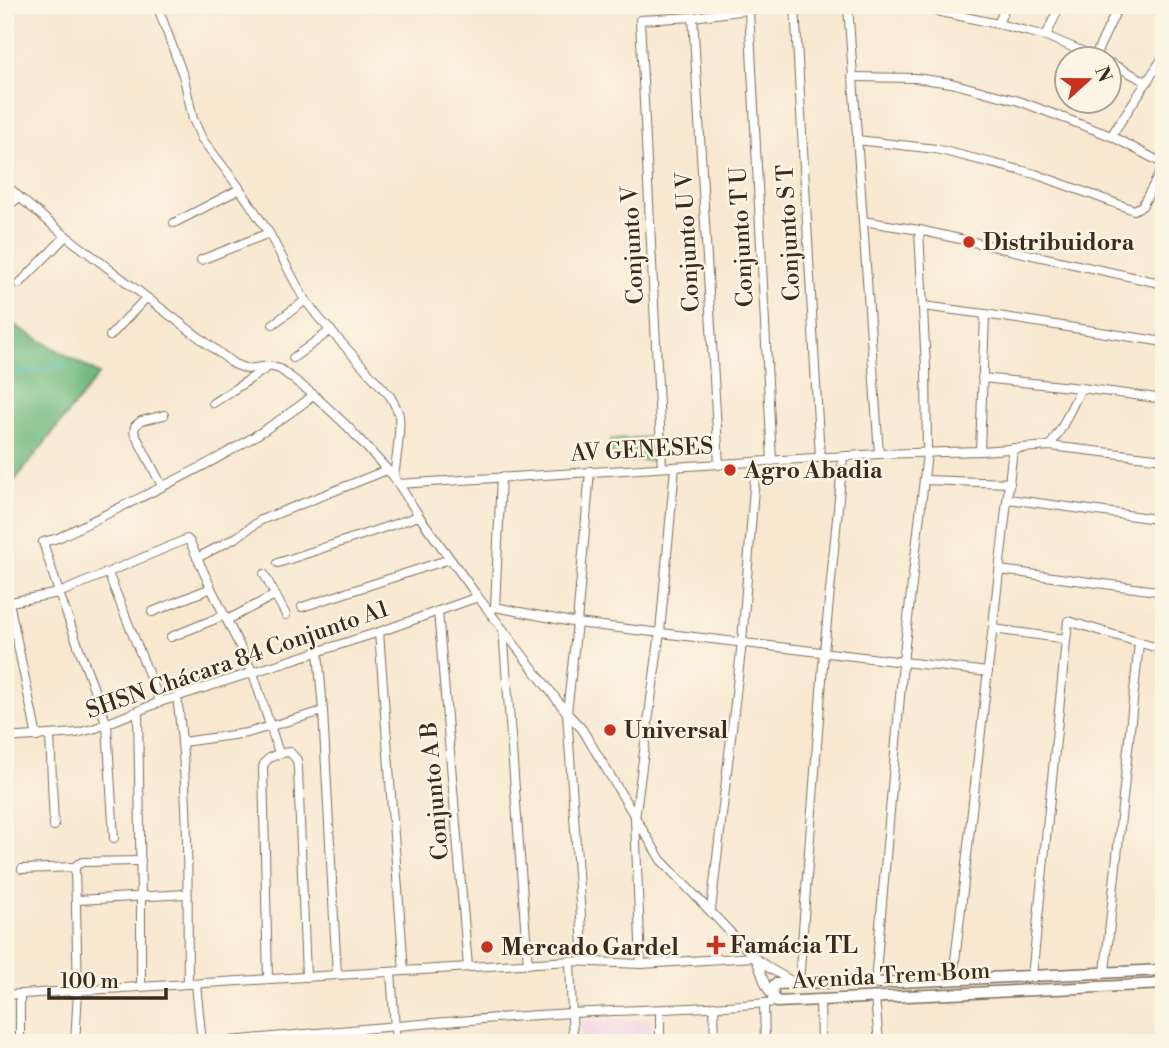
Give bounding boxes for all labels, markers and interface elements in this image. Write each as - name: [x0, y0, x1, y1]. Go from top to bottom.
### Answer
- north arrow: [1054, 46, 1124, 116]
- text: N: [1089, 63, 1117, 86]
- street label: Conjunto S T: [771, 164, 807, 302]
- street label: Conjunto T U: [724, 166, 760, 308]
- street label: Conjunto U V: [670, 170, 706, 313]
- street label: Conjunto V: [616, 184, 650, 305]
- place label: Distribuidora: [983, 229, 1135, 257]
- marker: Distribuidora: [961, 234, 977, 250]
- street label: AV GENESES: [569, 432, 714, 468]
- place label: Agro Abadia: [743, 457, 883, 485]
- marker: Agro Abadia: [722, 462, 738, 478]
- street label: SHSN Chácara 84 Conjunto A1: [82, 595, 392, 725]
- place label: Universal: [624, 717, 729, 745]
- street label: Conjunto A B: [415, 720, 455, 861]
- marker: Universal: [602, 722, 618, 738]
- place label: Famácia TL: [730, 932, 858, 960]
- place label: Mercado Gardel: [501, 934, 679, 962]
- marker: Famácia TL: [708, 937, 724, 953]
- marker: Mercado Gardel: [479, 939, 495, 955]
- scale bar: [49, 957, 166, 1001]
- street label: Avenida Trem Bom: [790, 957, 991, 995]
- text: 100 m: [60, 969, 119, 995]

